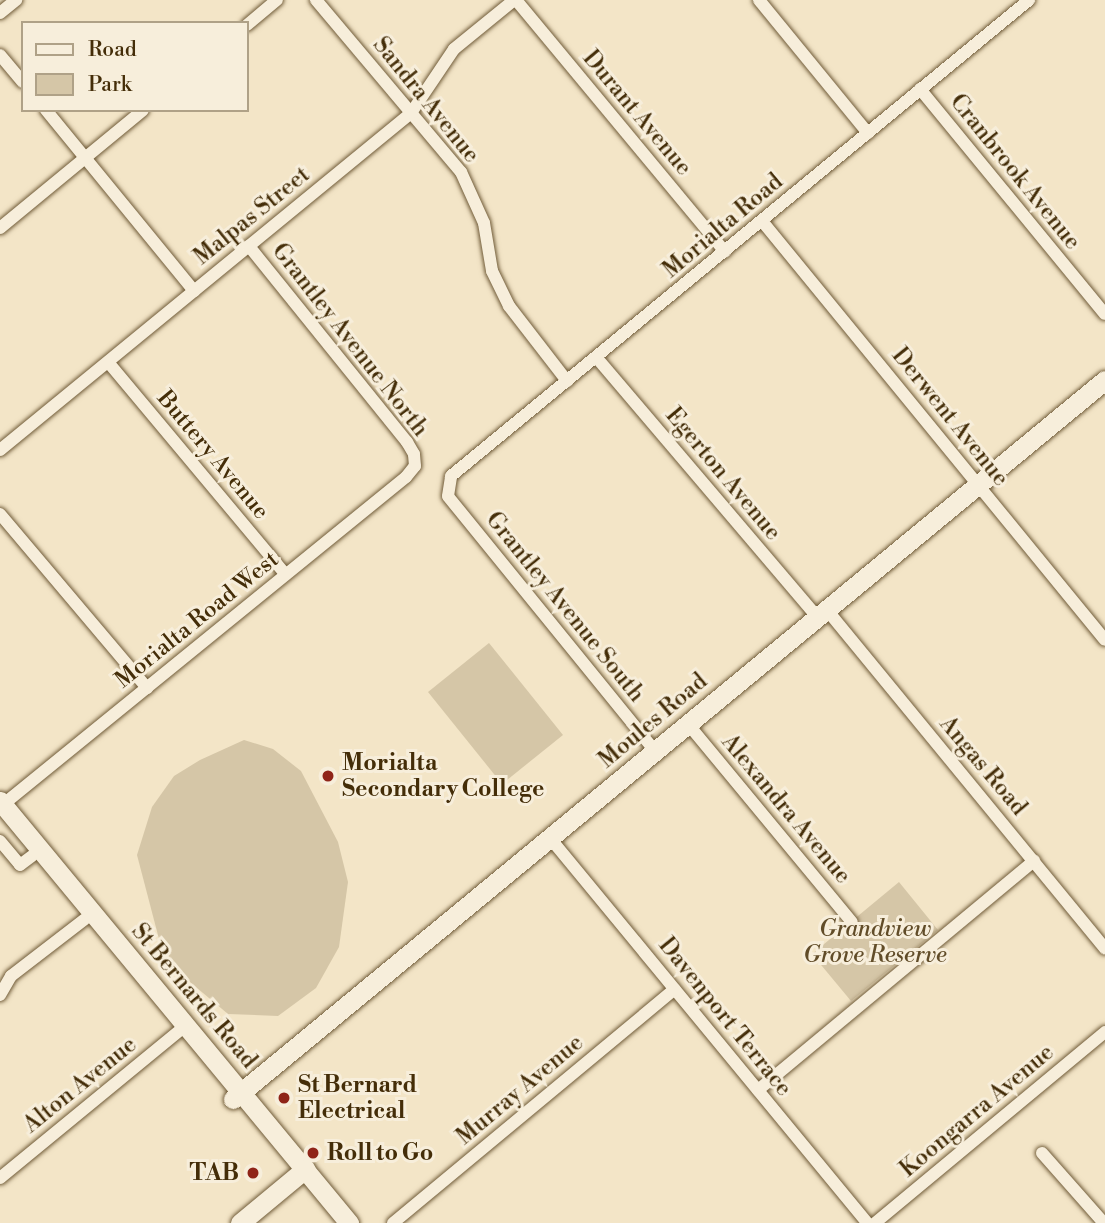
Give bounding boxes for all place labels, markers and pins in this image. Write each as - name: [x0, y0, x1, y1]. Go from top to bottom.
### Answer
- place label: Morialta Secondary College: [342, 749, 544, 803]
- marker: Morialta Secondary College: [320, 768, 336, 784]
- place label: St Bernard Electrical: [298, 1071, 417, 1125]
- marker: St Bernard Electrical: [276, 1090, 292, 1106]
- place label: Roll to Go: [327, 1139, 433, 1167]
- marker: Roll to Go: [305, 1145, 321, 1161]
- place label: TAB: [189, 1159, 239, 1187]
- marker: TAB: [245, 1165, 261, 1181]

